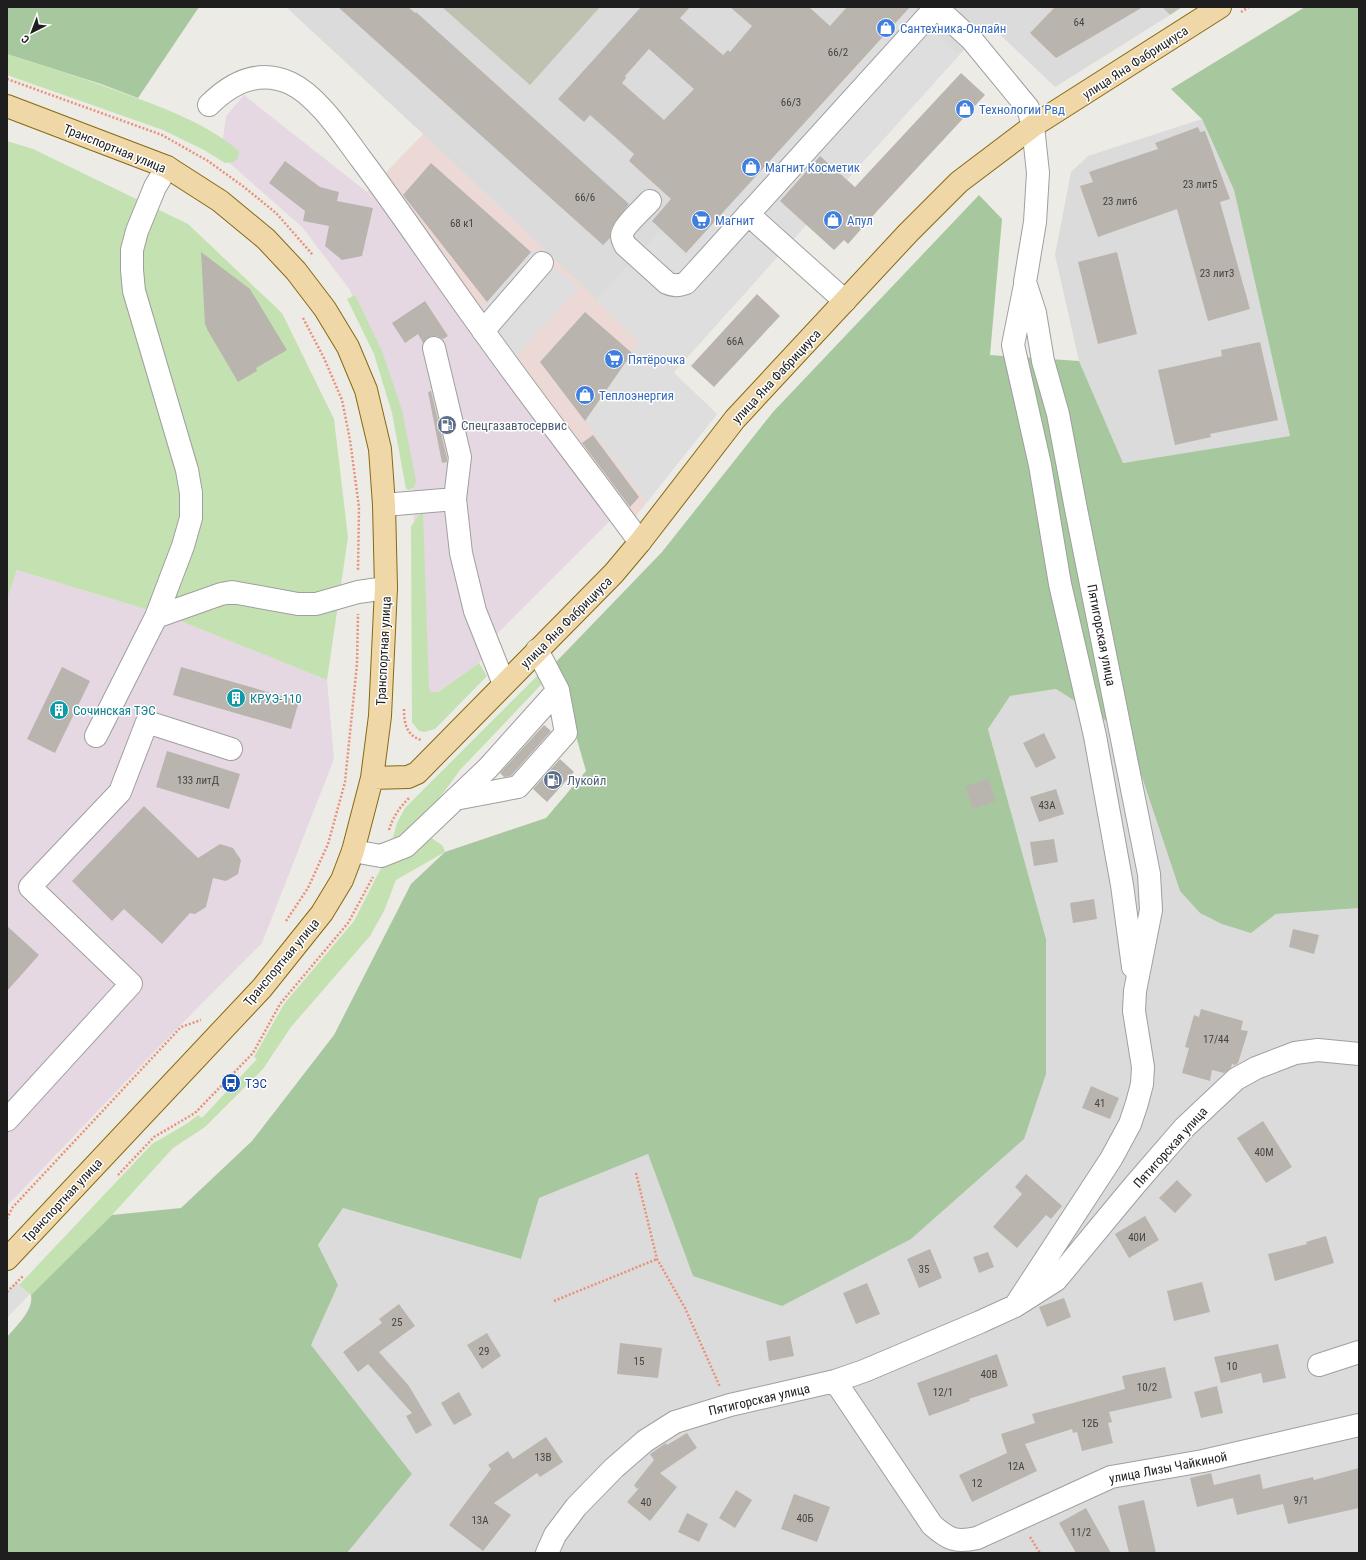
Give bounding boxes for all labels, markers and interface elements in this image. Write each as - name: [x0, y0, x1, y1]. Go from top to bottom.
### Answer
- north arrow: [12, 12, 52, 52]
- house number: 64: [1074, 16, 1085, 29]
- shop icon: Сантехника-Онлайн: [875, 17, 897, 39]
- place label: Сантехника-Онлайн: [900, 21, 1007, 36]
- street label: улица Яна Фабрициуса: [1080, 23, 1191, 102]
- text: С: [19, 32, 32, 46]
- house number: 66/2: [828, 46, 848, 59]
- house number: 66/3: [781, 96, 801, 109]
- shop icon: Технологии Рвд: [954, 98, 976, 120]
- place label: Технологии Рвд: [979, 102, 1065, 117]
- street label: Транспортная улица: [61, 121, 168, 176]
- shop icon: Магнит Косметик: [740, 156, 762, 178]
- place label: Магнит Косметик: [765, 160, 861, 175]
- house number: 23 лит5: [1183, 178, 1217, 191]
- house number: 66/6: [575, 191, 595, 204]
- house number: 23 лит6: [1103, 195, 1137, 208]
- supermarket icon: Магнит: [690, 209, 712, 231]
- shop icon: Апул: [822, 209, 844, 231]
- place label: Магнит: [715, 213, 755, 228]
- place label: Апул: [847, 213, 873, 228]
- house number: 68 к1: [450, 217, 474, 230]
- house number: 23 лит3: [1200, 267, 1234, 280]
- street label: улица Яна Фабрициуса: [729, 326, 824, 426]
- house number: 66А: [726, 335, 744, 348]
- supermarket icon: Пятёрочка: [603, 348, 625, 370]
- place label: Пятёрочка: [628, 352, 685, 367]
- shop icon: Теплоэнергия: [574, 384, 596, 406]
- place label: Теплоэнергия: [599, 388, 674, 403]
- fuel station icon: Спецгазавтосервис: [436, 414, 458, 436]
- place label: Спецгазавтосервис: [461, 418, 567, 433]
- street label: улица Яна Фабрициуса: [518, 574, 615, 671]
- street label: Пятигорская улица: [1084, 583, 1119, 687]
- street label: Транспортная улица: [373, 596, 394, 706]
- building icon: КРУЭ-110: [225, 687, 247, 709]
- place label: КРУЭ-110: [250, 691, 302, 706]
- building icon: Сочинская ТЭС: [48, 699, 70, 721]
- place label: Сочинская ТЭС: [73, 703, 156, 718]
- fuel station icon: Лукойл: [542, 769, 564, 791]
- place label: Лукойл: [567, 773, 606, 788]
- house number: 133 литД: [177, 774, 219, 787]
- house number: 43А: [1038, 799, 1056, 812]
- street label: Транспортная улица: [240, 916, 322, 1009]
- house number: 17/44: [1203, 1033, 1229, 1046]
- bus stop icon: ТЭС: [220, 1072, 242, 1094]
- place label: ТЭС: [245, 1076, 267, 1091]
- house number: 41: [1095, 1097, 1105, 1110]
- street label: Пятигорская улица: [1130, 1104, 1211, 1191]
- house number: 40М: [1254, 1146, 1274, 1159]
- street label: Транспортная улица: [20, 1155, 105, 1245]
- house number: 40И: [1128, 1231, 1146, 1244]
- house number: 35: [919, 1263, 929, 1276]
- house number: 25: [392, 1316, 402, 1329]
- house number: 29: [479, 1345, 489, 1358]
- house number: 15: [634, 1355, 644, 1368]
- house number: 10: [1227, 1360, 1237, 1373]
- house number: 40В: [981, 1368, 997, 1381]
- street label: Пятигорская улица: [707, 1381, 811, 1418]
- house number: 10/2: [1137, 1381, 1157, 1394]
- house number: 12/1: [933, 1386, 953, 1399]
- house number: 12Б: [1082, 1417, 1098, 1430]
- street label: улица Лизы Чайкиной: [1108, 1449, 1228, 1486]
- house number: 13В: [535, 1451, 551, 1464]
- house number: 12А: [1007, 1460, 1025, 1473]
- house number: 12: [972, 1477, 982, 1490]
- house number: 9/1: [1294, 1494, 1308, 1507]
- house number: 40: [641, 1496, 651, 1509]
- house number: 40Б: [797, 1512, 813, 1525]
- house number: 13А: [471, 1514, 489, 1527]
- house number: 11/2: [1071, 1526, 1091, 1539]

